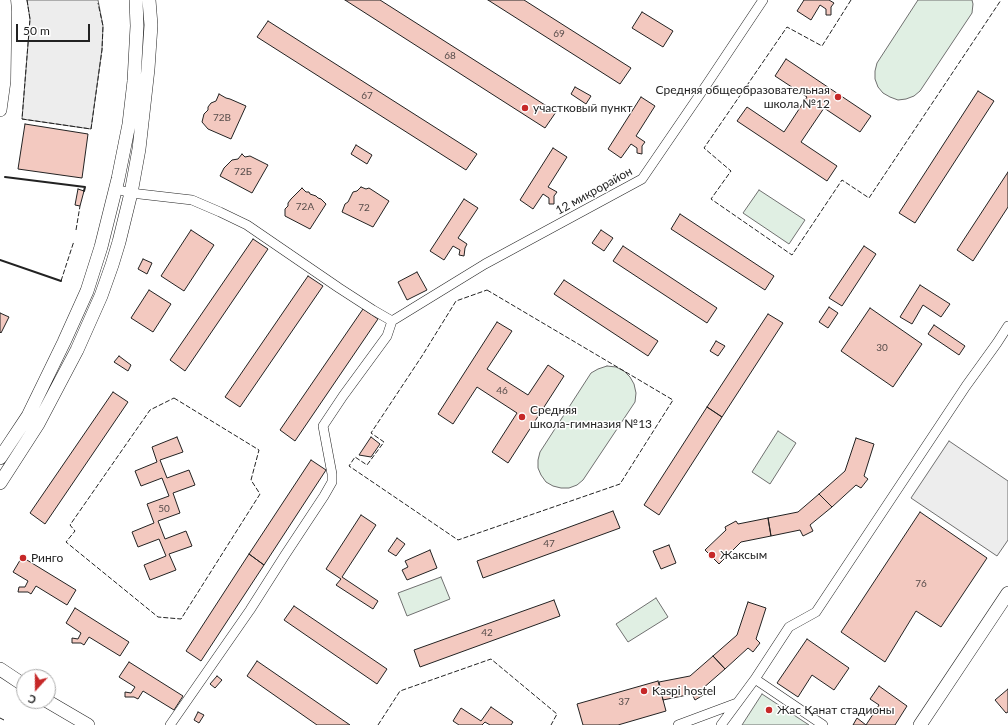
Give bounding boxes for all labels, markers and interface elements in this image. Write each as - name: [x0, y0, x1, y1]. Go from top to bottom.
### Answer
- scale bar: [18, 16, 92, 42]
- text: 50 m: [23, 23, 50, 38]
- house number: 69: [553, 28, 565, 40]
- house number: 68: [444, 50, 456, 62]
- place label: Средняя общеобразовательная школа №12: [655, 83, 830, 111]
- house number: 67: [361, 90, 373, 102]
- marker: Средняя общеобразовательная школа №12: [833, 92, 843, 102]
- place label: участковый пункт: [533, 101, 632, 115]
- marker: участковый пункт: [520, 103, 530, 113]
- house number: 72В: [213, 112, 231, 124]
- street label: 12 микрорайон: [553, 164, 635, 218]
- house number: 72Б: [234, 166, 252, 178]
- house number: 72А: [296, 201, 314, 213]
- house number: 72: [358, 202, 370, 214]
- house number: 30: [876, 342, 888, 354]
- house number: 46: [496, 385, 508, 397]
- place label: Средняя школа-гимназия №13: [530, 403, 652, 431]
- marker: Средняя школа-гимназия №13: [517, 412, 527, 422]
- house number: 50: [158, 503, 170, 515]
- house number: 47: [543, 538, 555, 550]
- place label: Жаксым: [720, 548, 767, 562]
- marker: Жаксым: [707, 550, 717, 560]
- place label: Ринго: [31, 551, 63, 565]
- marker: Ринго: [18, 553, 28, 563]
- house number: 76: [915, 578, 927, 590]
- house number: 42: [481, 627, 493, 639]
- north arrow: [16, 669, 56, 709]
- place label: Kaspi hostel: [652, 684, 716, 698]
- marker: Kaspi hostel: [639, 686, 649, 696]
- text: С: [26, 692, 38, 707]
- house number: 37: [618, 696, 630, 708]
- place label: Жас Қанат стадионы: [777, 703, 895, 717]
- marker: Жас Қанат стадионы: [764, 705, 774, 715]

